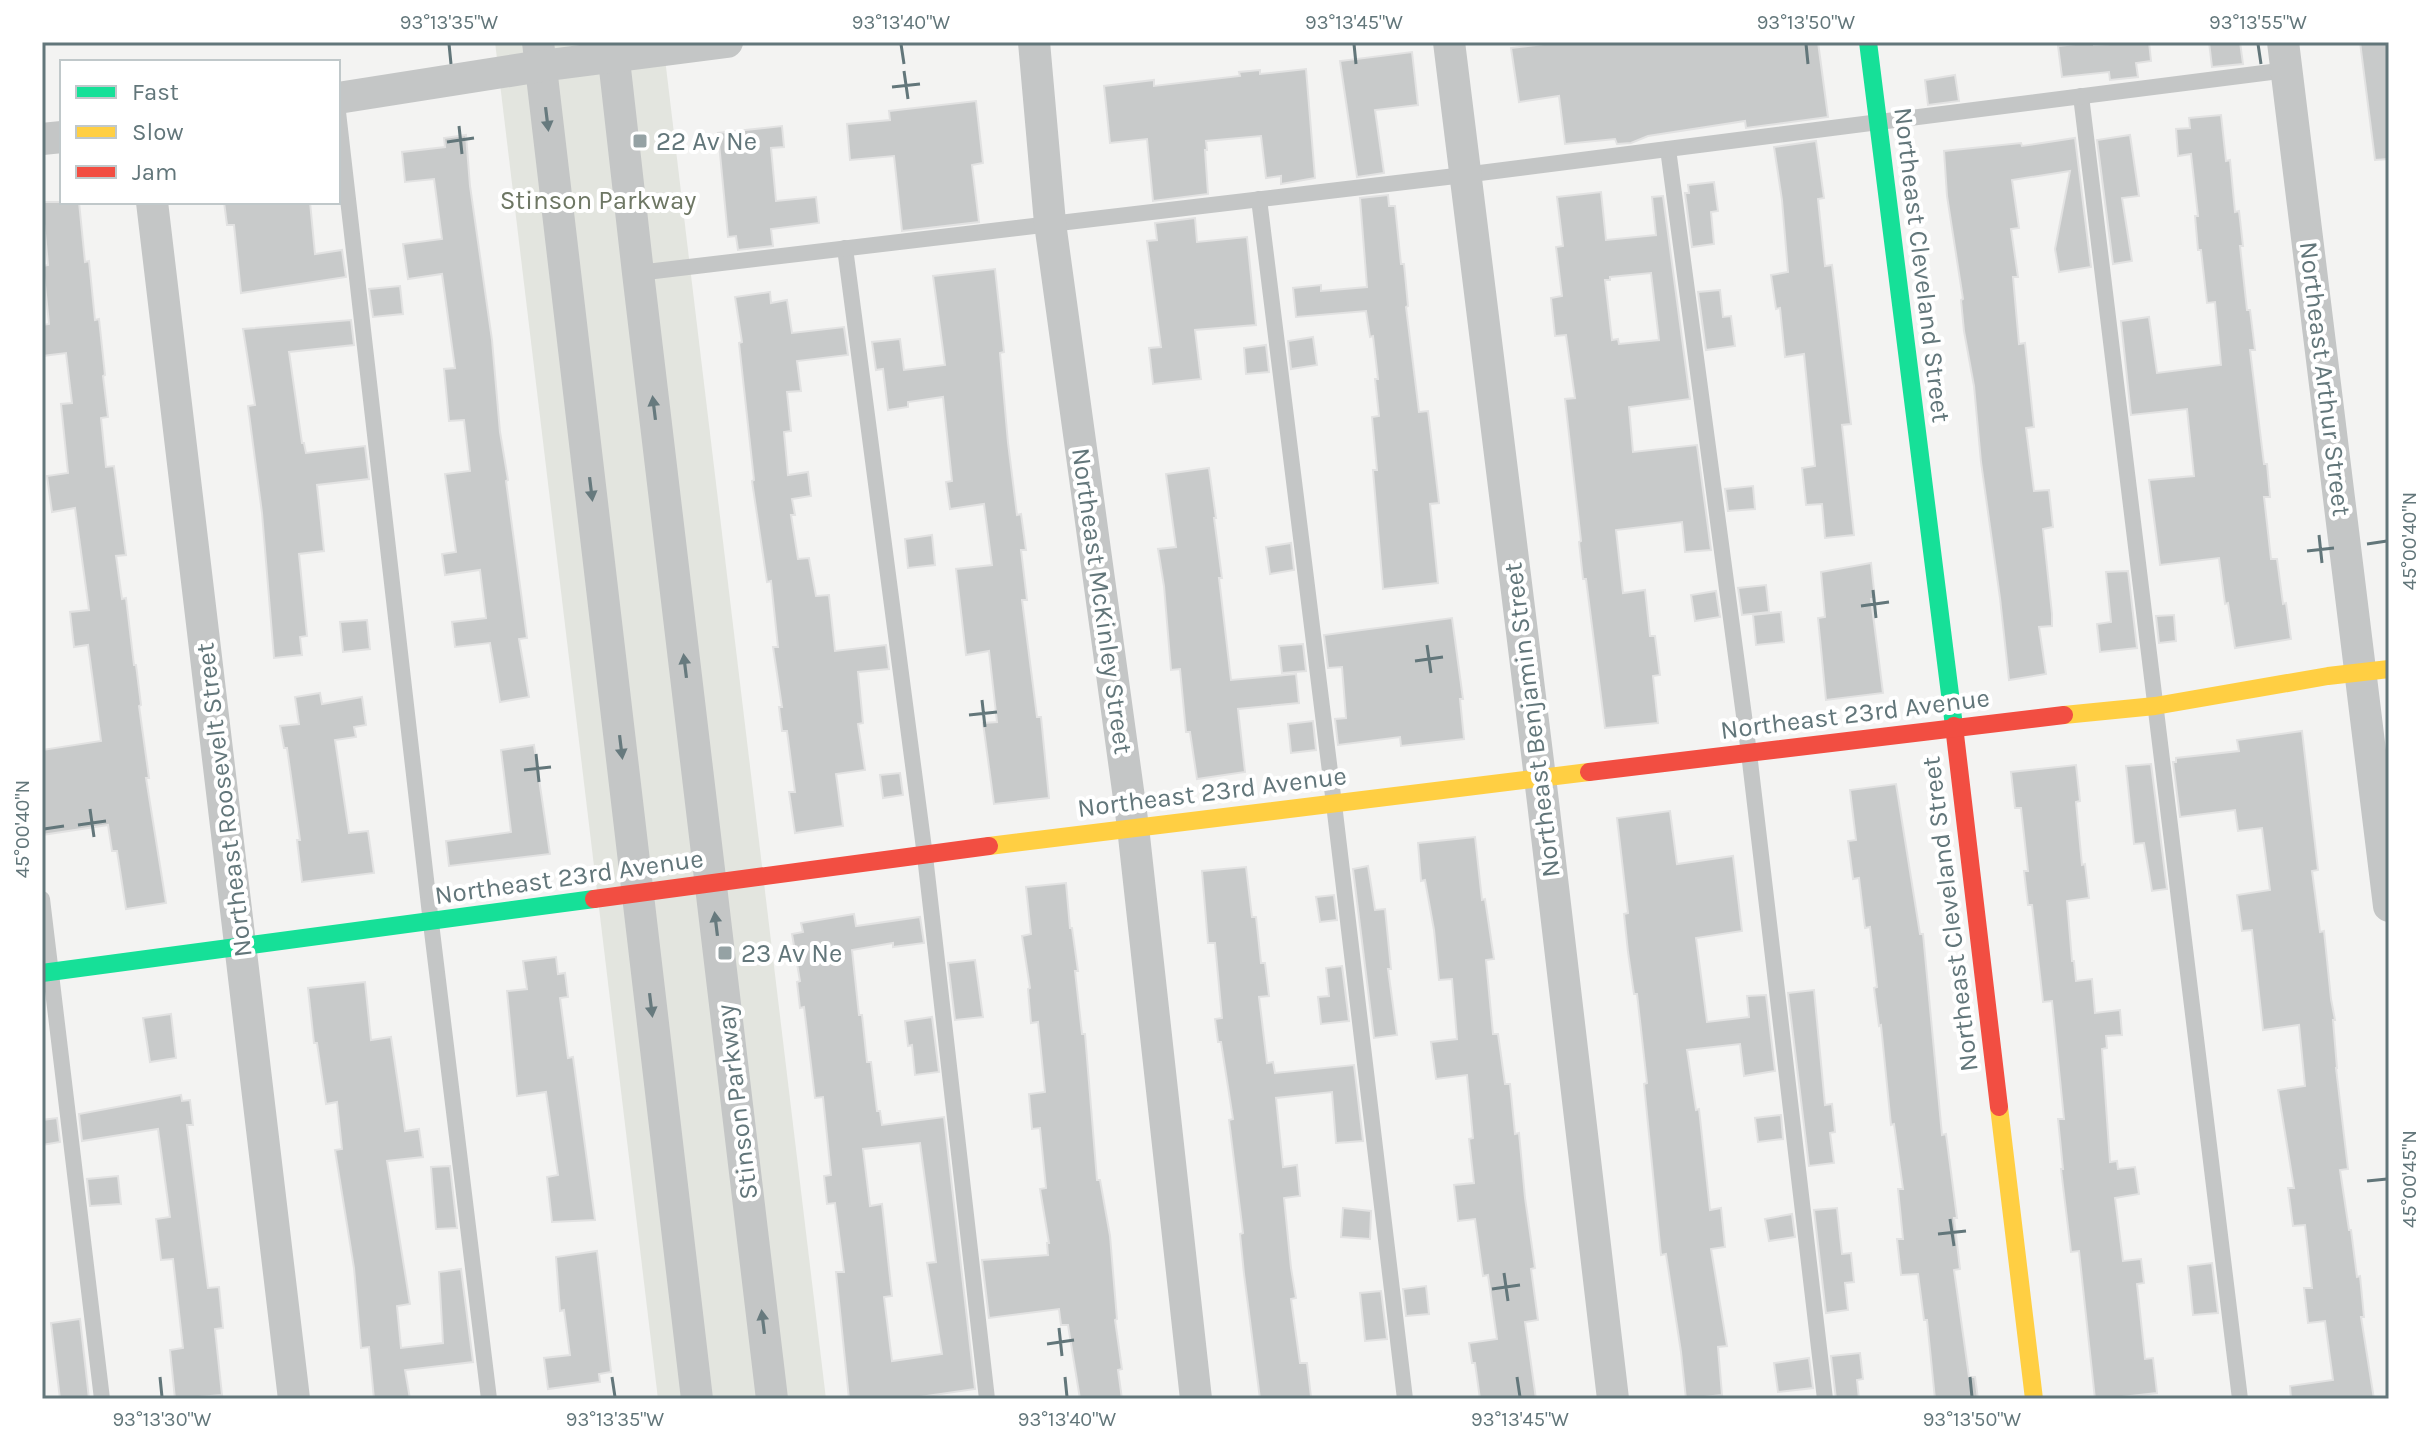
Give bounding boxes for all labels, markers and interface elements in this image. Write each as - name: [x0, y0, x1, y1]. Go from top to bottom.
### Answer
- text: 93°13'35"W: [400, 11, 498, 34]
- text: 93°13'40"W: [852, 11, 950, 34]
- text: 93°13'45"W: [1305, 11, 1403, 34]
- text: 93°13'50"W: [1757, 11, 1855, 34]
- text: 93°13'55"W: [2209, 11, 2307, 34]
- legend: [60, 60, 340, 204]
- text: Fast: [132, 78, 179, 106]
- street label: Northeast Cleveland Street: [1887, 106, 1957, 425]
- one-way arrow: [541, 107, 554, 132]
- text: Slow: [132, 118, 184, 146]
- place label: 22 Av Ne: [656, 126, 757, 157]
- marker: 22 Av Ne: [631, 132, 649, 150]
- text: Jam: [132, 158, 177, 186]
- park label: Stinson Parkway: [500, 185, 696, 216]
- street label: Northeast Arthur Street: [2293, 240, 2357, 518]
- one-way arrow: [647, 395, 660, 420]
- street label: Northeast McKinley Street: [1065, 446, 1139, 756]
- one-way arrow: [584, 477, 597, 502]
- text: 45°00'40"N: [2398, 492, 2421, 590]
- street label: Northeast Benjamin Street: [1497, 561, 1567, 879]
- street label: Northeast Roosevelt Street: [189, 641, 259, 959]
- one-way arrow: [679, 653, 692, 678]
- street label: Northeast 23rd Avenue: [1719, 682, 1991, 746]
- one-way arrow: [615, 735, 628, 760]
- street label: Northeast Cleveland Street: [1915, 754, 1985, 1073]
- street label: Northeast 23rd Avenue: [1076, 760, 1348, 824]
- text: 45°00'40"N: [11, 780, 34, 878]
- street label: Northeast 23rd Avenue: [433, 843, 705, 911]
- one-way arrow: [710, 911, 723, 936]
- place label: 23 Av Ne: [741, 938, 842, 969]
- marker: 23 Av Ne: [716, 944, 734, 962]
- one-way arrow: [645, 993, 658, 1018]
- street label: Stinson Parkway: [710, 1003, 764, 1201]
- text: 45°00'45"N: [2398, 1130, 2421, 1228]
- one-way arrow: [756, 1309, 769, 1334]
- text: 93°13'30"W: [113, 1408, 212, 1431]
- text: 93°13'35"W: [566, 1408, 664, 1431]
- text: 93°13'40"W: [1018, 1408, 1116, 1431]
- text: 93°13'45"W: [1471, 1408, 1569, 1431]
- text: 93°13'50"W: [1923, 1408, 2021, 1431]

